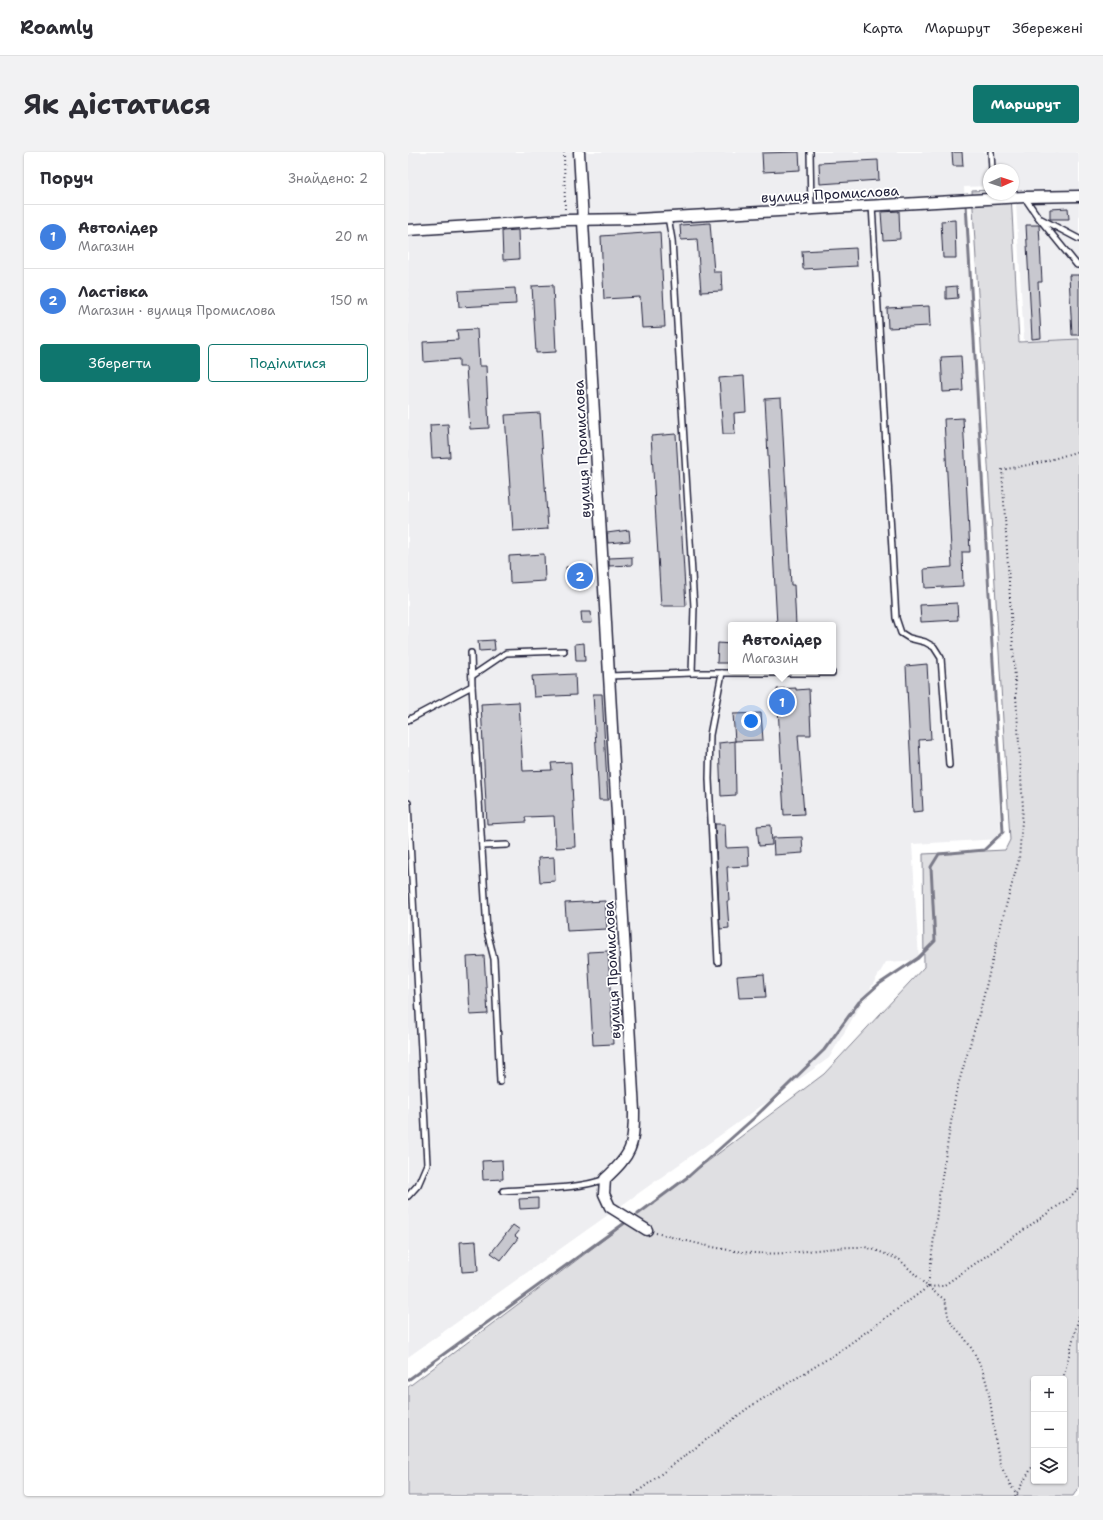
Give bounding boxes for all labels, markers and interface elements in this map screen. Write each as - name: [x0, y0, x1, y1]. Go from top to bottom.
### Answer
- text: Roamly: [20, 15, 94, 40]
- text: Карта: [863, 19, 903, 37]
- text: Маршрут: [925, 19, 990, 37]
- text: Збережені: [1012, 19, 1083, 37]
- text: Як дістатися: [24, 85, 211, 123]
- button: Маршрут: [973, 85, 1079, 123]
- north arrow: [983, 164, 1019, 200]
- text: Поруч: [40, 167, 93, 189]
- text: Знайдено: 2: [288, 170, 368, 187]
- street label: вулиця Промислова: [760, 181, 900, 207]
- text: Автолідер: [78, 218, 158, 238]
- text: 1: [50, 228, 56, 245]
- text: 20 m: [335, 228, 368, 245]
- text: Магазин: [78, 238, 134, 255]
- text: Ластівка: [78, 282, 148, 302]
- text: 2: [48, 292, 58, 309]
- text: 150 m: [330, 292, 368, 309]
- text: Магазин · вулиця Промислова: [78, 302, 275, 319]
- button: Зберегти: [40, 344, 200, 382]
- button: Поділитися: [208, 344, 368, 382]
- street label: вулиця Промислова: [569, 379, 595, 519]
- pin: 2: [567, 561, 593, 591]
- popup: [728, 622, 836, 674]
- text: Автолідер: [742, 630, 822, 650]
- text: Магазин: [742, 650, 798, 667]
- pin: 1: [769, 687, 795, 717]
- your location: [741, 711, 761, 731]
- street label: вулиця Промислова: [599, 900, 625, 1040]
- map controls: [1031, 1376, 1067, 1484]
- button: +: [1031, 1376, 1067, 1412]
- button: −: [1031, 1412, 1067, 1448]
- button: layers: [1031, 1448, 1067, 1484]

